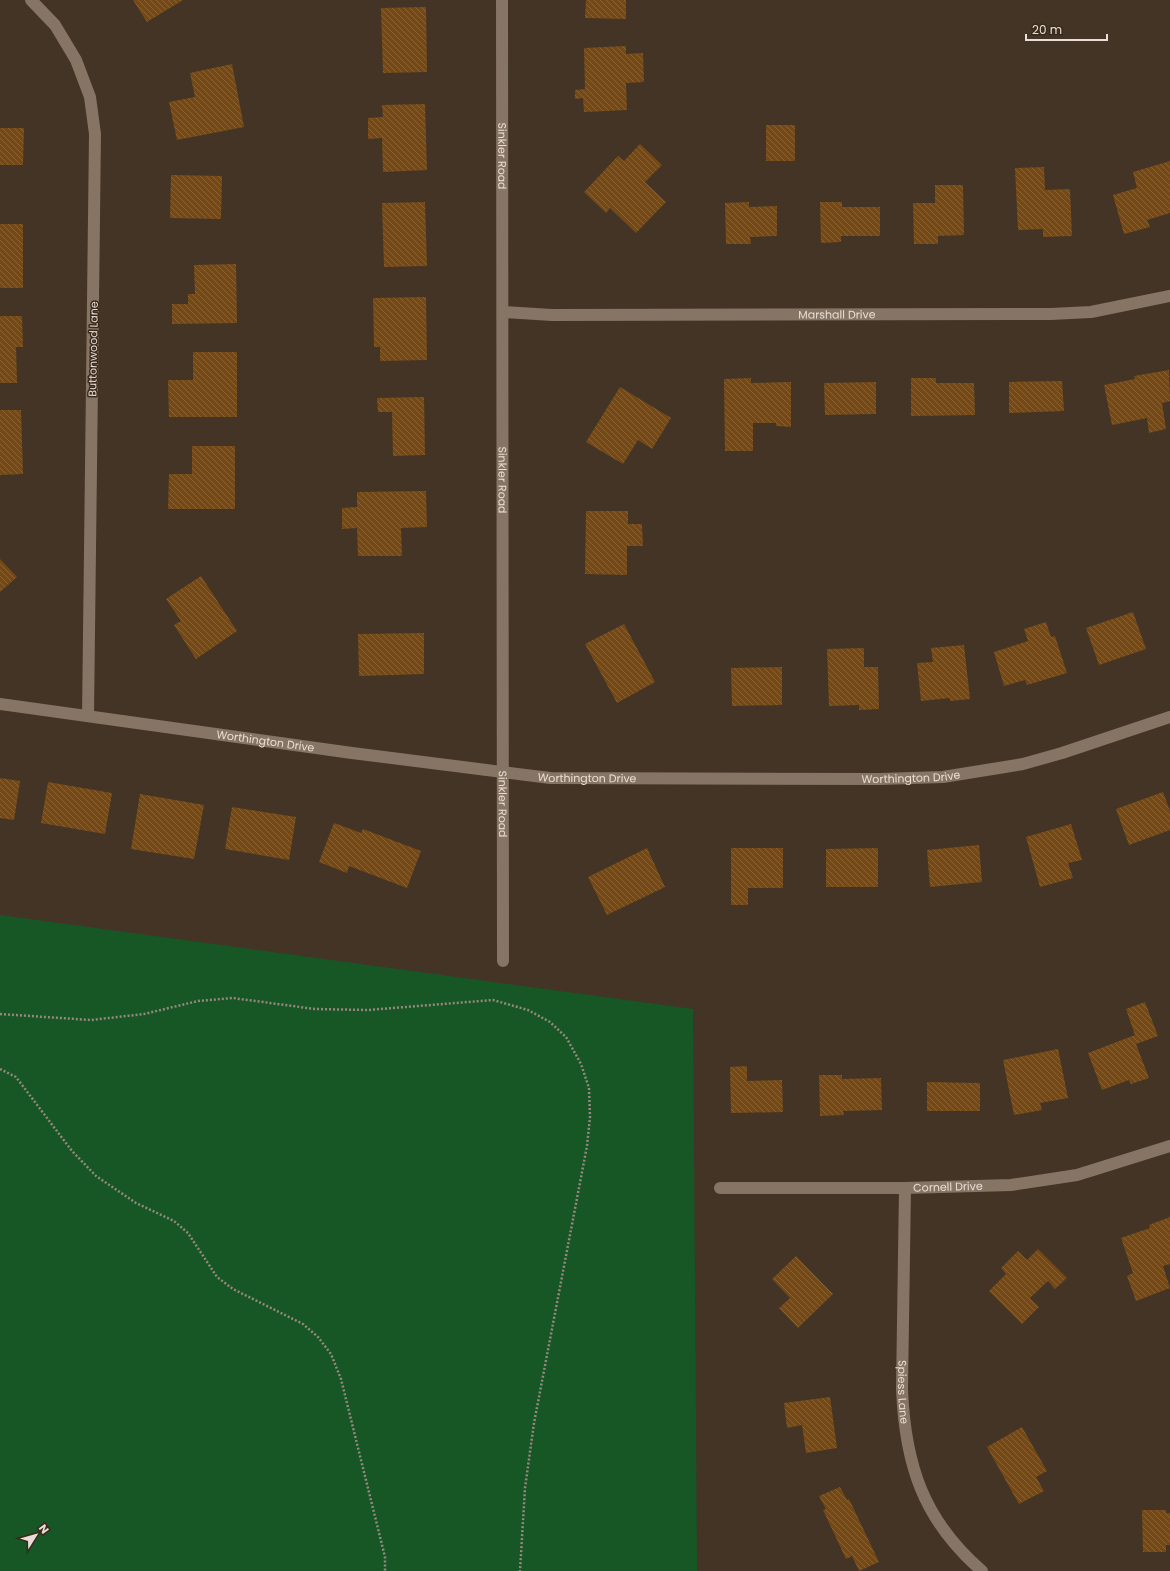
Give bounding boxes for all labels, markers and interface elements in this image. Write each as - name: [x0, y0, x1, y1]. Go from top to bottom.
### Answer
- scale bar: [1026, 16, 1107, 42]
- text: 20 m: [1032, 21, 1062, 38]
- street label: Sinkler Road: [494, 122, 510, 190]
- street label: Buttonwood Lane: [84, 301, 102, 397]
- street label: Marshall Drive: [798, 306, 876, 323]
- street label: Sinkler Road: [494, 446, 511, 514]
- street label: Worthington Drive: [215, 726, 316, 756]
- street label: Worthington Drive: [862, 766, 962, 787]
- street label: Worthington Drive: [537, 769, 637, 786]
- street label: Sinkler Road: [495, 770, 511, 838]
- street label: Cornell Drive: [913, 1178, 983, 1196]
- street label: Spiess Lane: [894, 1360, 913, 1425]
- north arrow: [16, 1515, 56, 1555]
- text: N: [35, 1521, 53, 1537]

